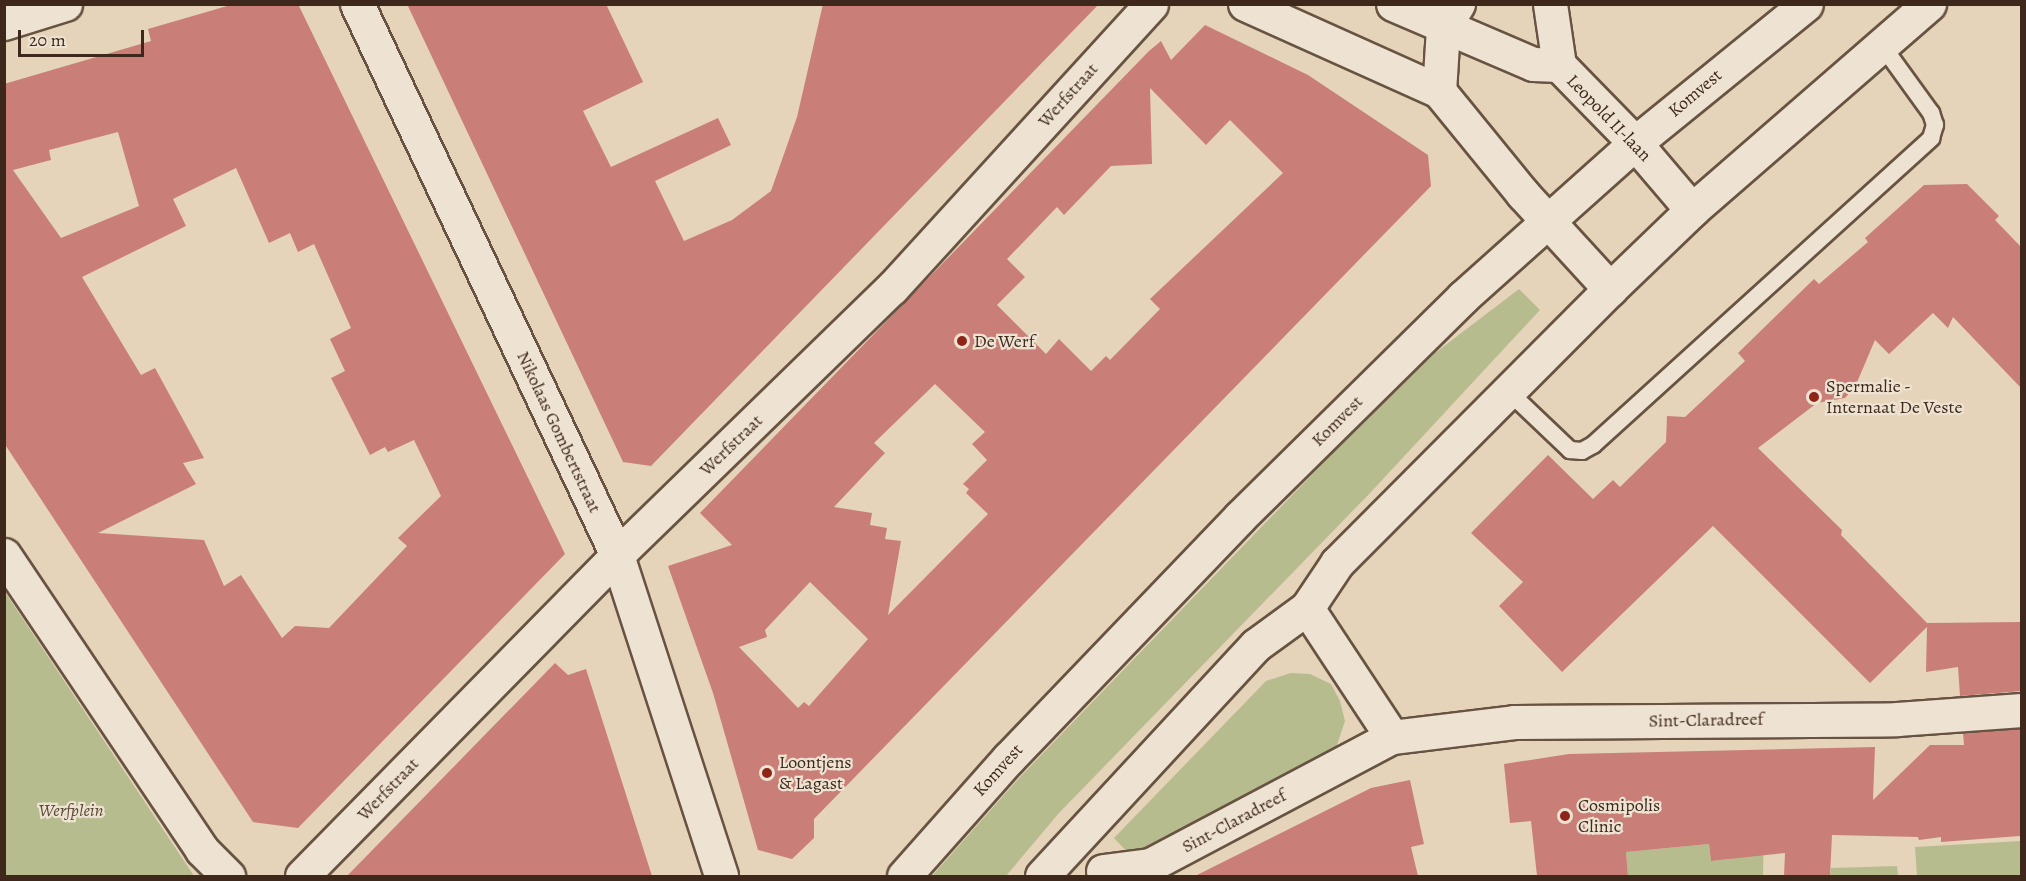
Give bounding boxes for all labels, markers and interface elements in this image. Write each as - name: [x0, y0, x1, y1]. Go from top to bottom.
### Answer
- scale bar: [21, 18, 147, 56]
- text: 20 m: [29, 28, 66, 52]
- street label: Werfstraat: [1034, 58, 1102, 132]
- street label: Komvest: [1664, 64, 1726, 122]
- street label: Leopold II-laan: [1562, 70, 1656, 166]
- place label: De Werf: [974, 330, 1035, 352]
- marker: De Werf: [955, 334, 969, 348]
- street label: Nikolaas Gombertstraat: [512, 348, 606, 516]
- place label: Spermalie - Internaat De Veste: [1826, 376, 1962, 418]
- marker: Spermalie - Internaat De Veste: [1807, 390, 1821, 404]
- street label: Komvest: [1307, 391, 1367, 451]
- street label: Werfstraat: [695, 410, 767, 480]
- street label: Sint-Claradreef: [1648, 708, 1764, 732]
- street label: Komvest: [969, 739, 1027, 801]
- place label: Loontjens & Lagast: [779, 752, 852, 795]
- street label: Werfstraat: [353, 753, 423, 825]
- marker: Loontjens & Lagast: [760, 766, 774, 780]
- street label: Sint-Claradreef: [1178, 785, 1290, 857]
- place label: Cosmipolis Clinic: [1578, 795, 1660, 838]
- park label: Werfplein: [38, 799, 104, 821]
- marker: Cosmipolis Clinic: [1556, 807, 1574, 825]

